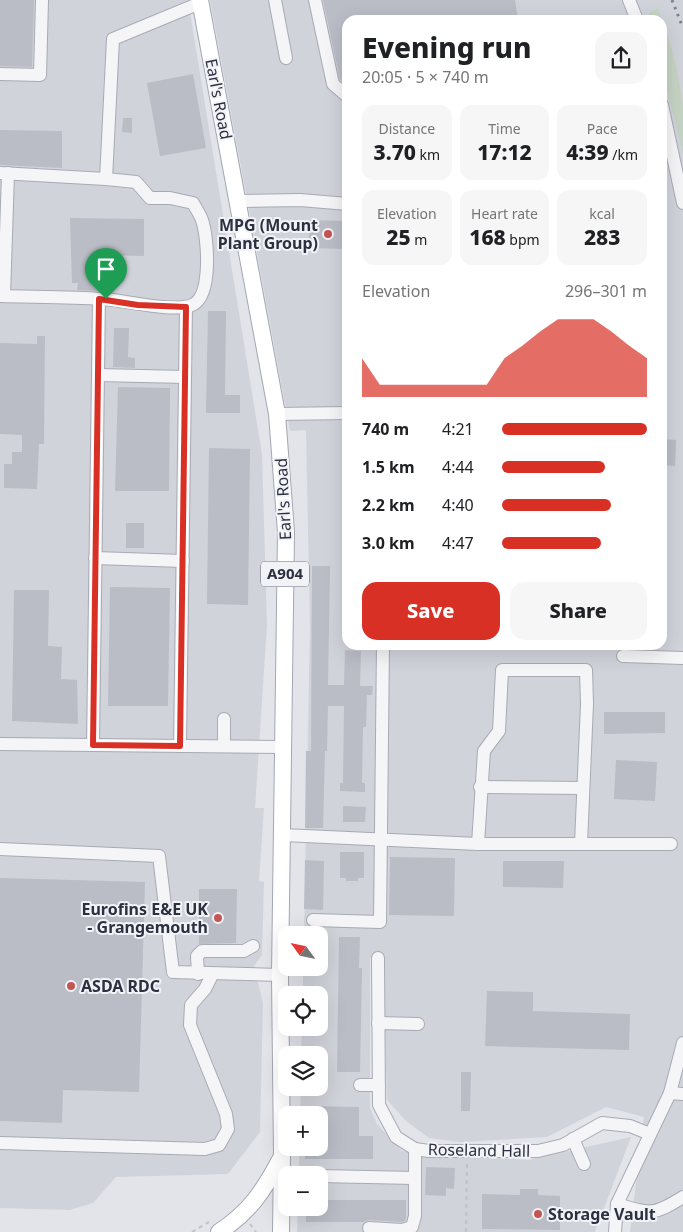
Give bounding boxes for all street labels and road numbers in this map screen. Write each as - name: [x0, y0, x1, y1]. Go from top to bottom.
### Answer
- street label: Earl's Road: [200, 57, 238, 141]
- street label: Earl's Road: [270, 457, 296, 541]
- road number: A904: [261, 562, 309, 586]
- street label: Roseland Hall: [428, 1138, 530, 1162]

